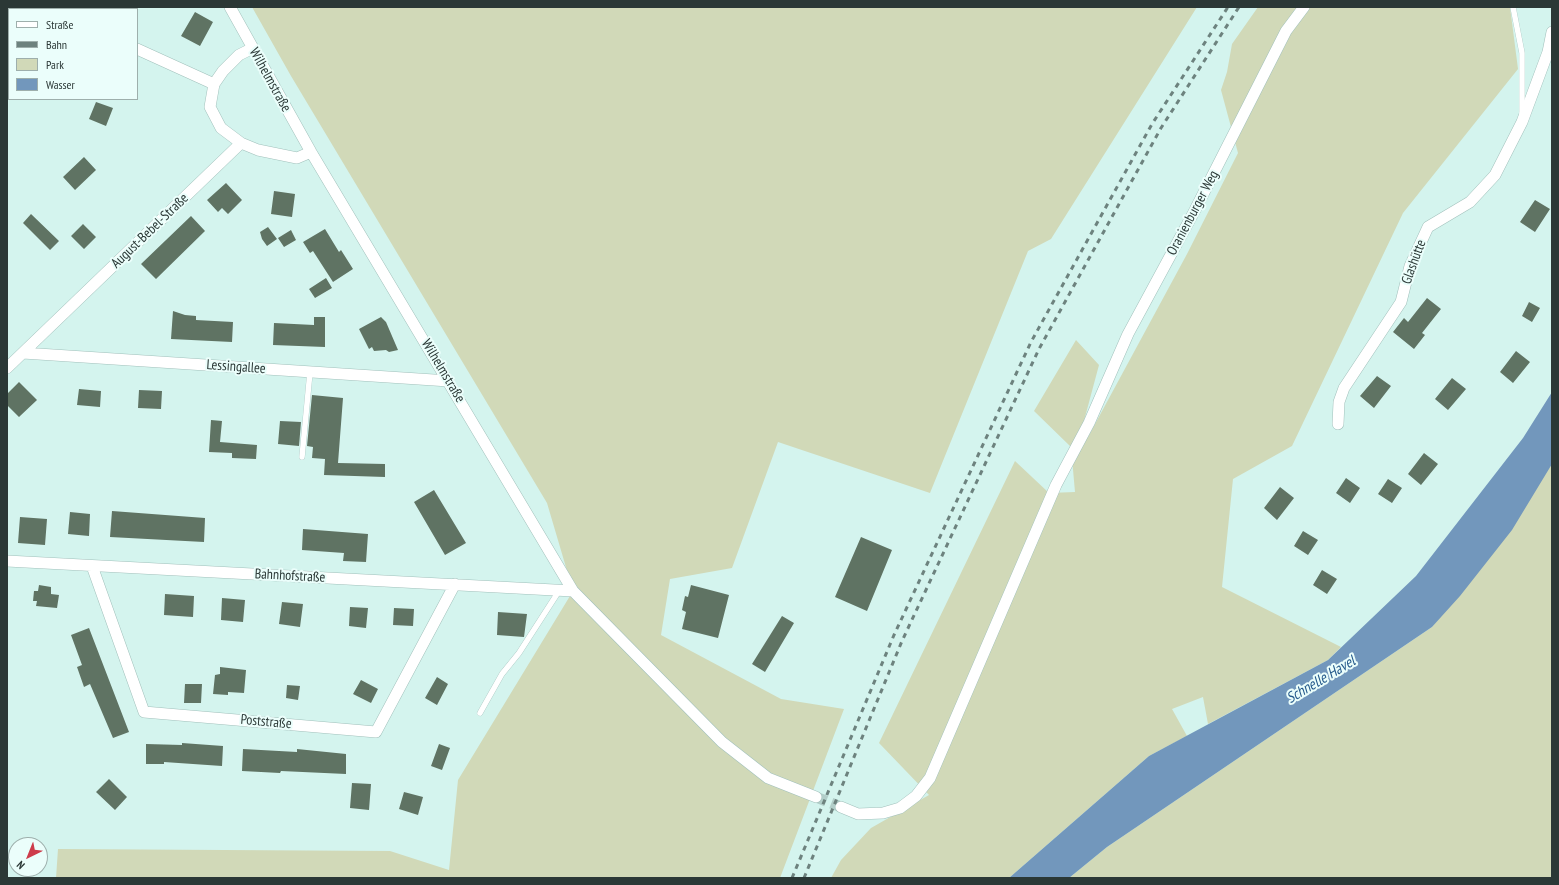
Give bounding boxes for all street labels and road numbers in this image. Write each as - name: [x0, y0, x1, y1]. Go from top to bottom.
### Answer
- street label: Wilhelmstraße: [246, 45, 294, 115]
- street label: Oranienburger Weg: [1164, 168, 1222, 258]
- street label: August-Bebel-Straße: [108, 190, 192, 272]
- street label: Glashütte: [1398, 237, 1430, 287]
- street label: Wilhelmstraße: [418, 336, 468, 406]
- street label: Lessingallee: [206, 357, 266, 377]
- street label: Bahnhofstraße: [254, 566, 326, 586]
- street label: Poststraße: [240, 711, 292, 733]

